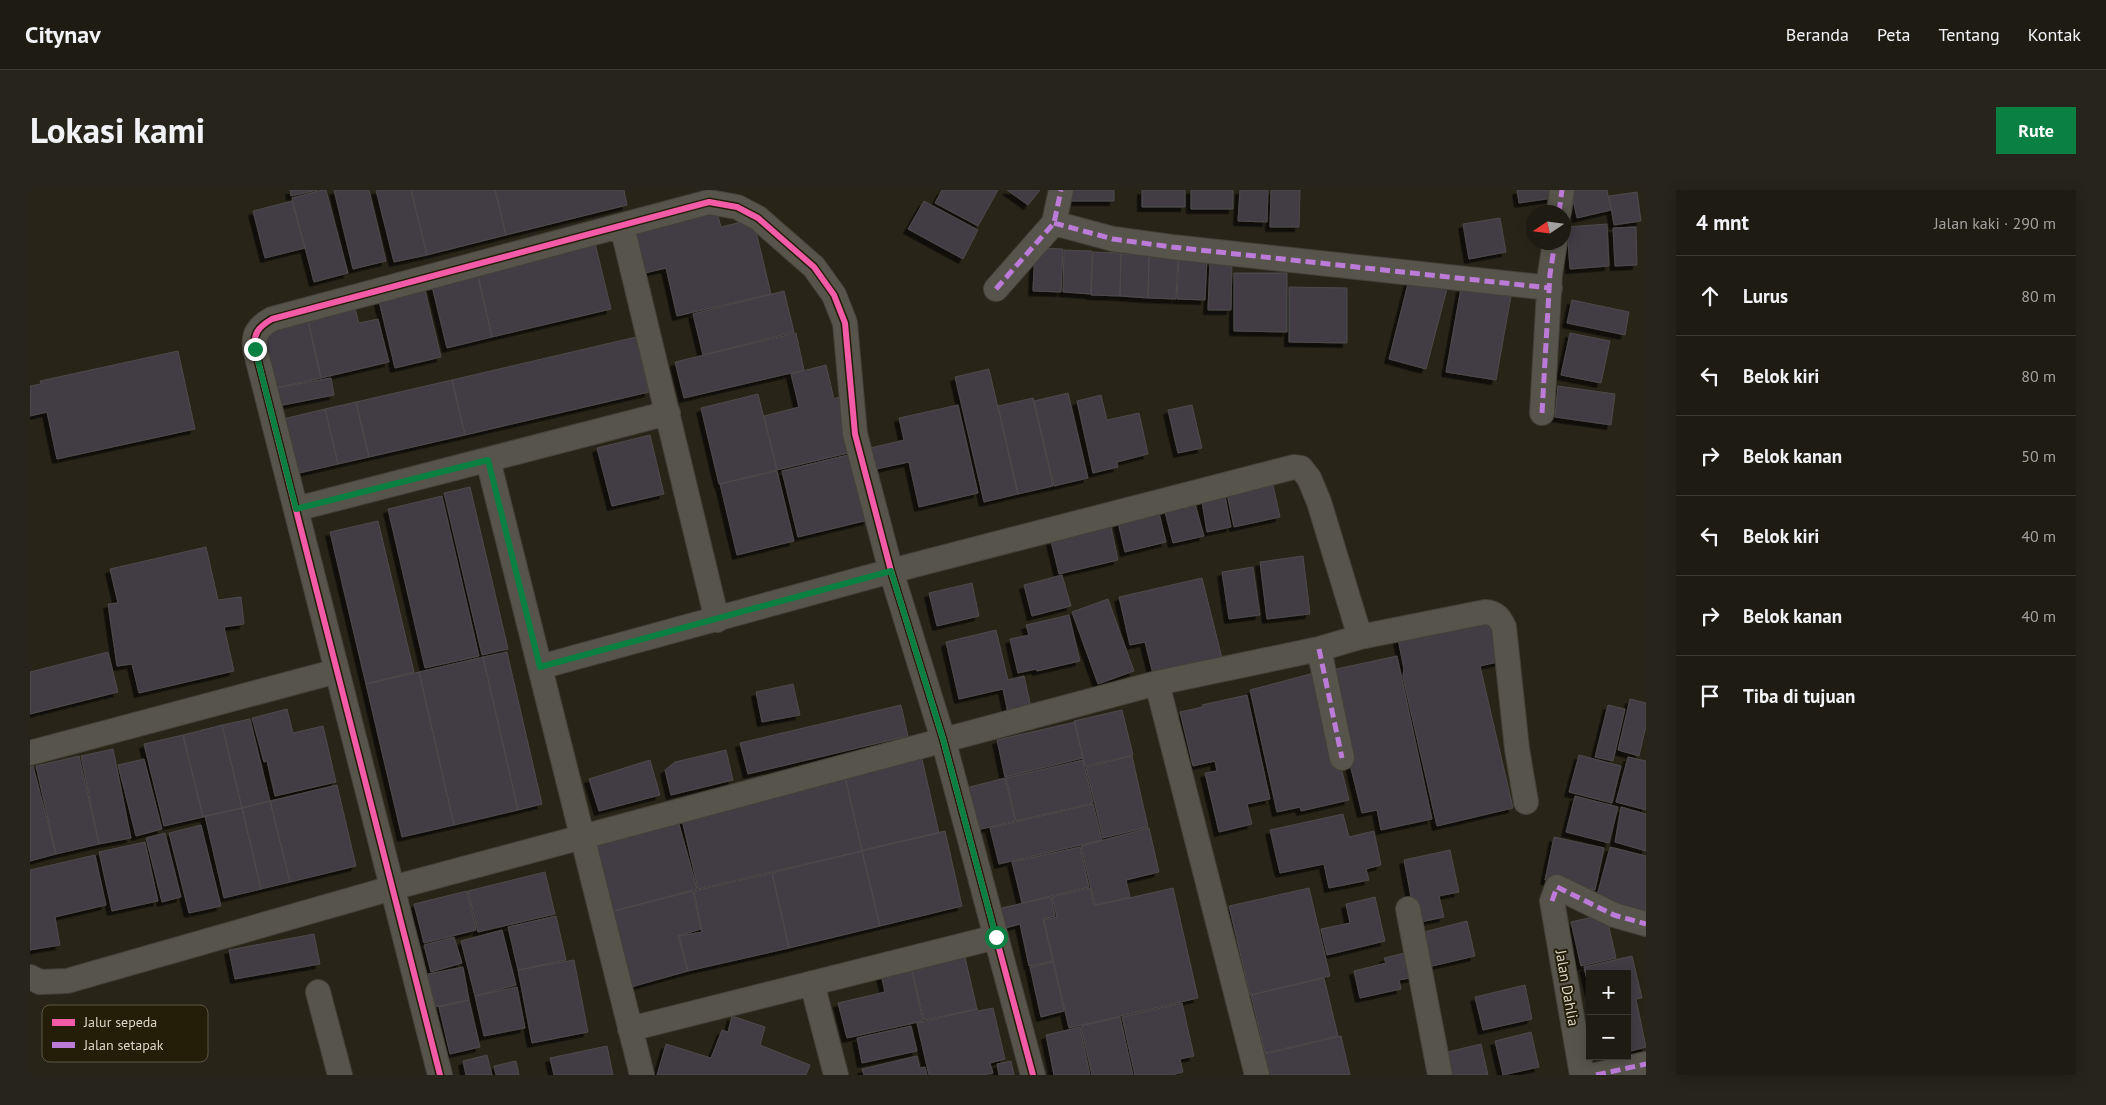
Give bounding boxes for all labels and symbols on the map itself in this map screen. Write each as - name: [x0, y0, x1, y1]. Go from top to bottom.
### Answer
- north arrow: [1526, 205, 1571, 250]
- route end: [244, 338, 267, 361]
- route start: [985, 926, 1008, 949]
- street label: Jalan Dahlia: [1551, 947, 1584, 1028]
- legend: [42, 1005, 208, 1062]
- text: Jalur sepeda: [83, 1013, 157, 1031]
- text: Jalan setapak: [83, 1036, 164, 1054]

